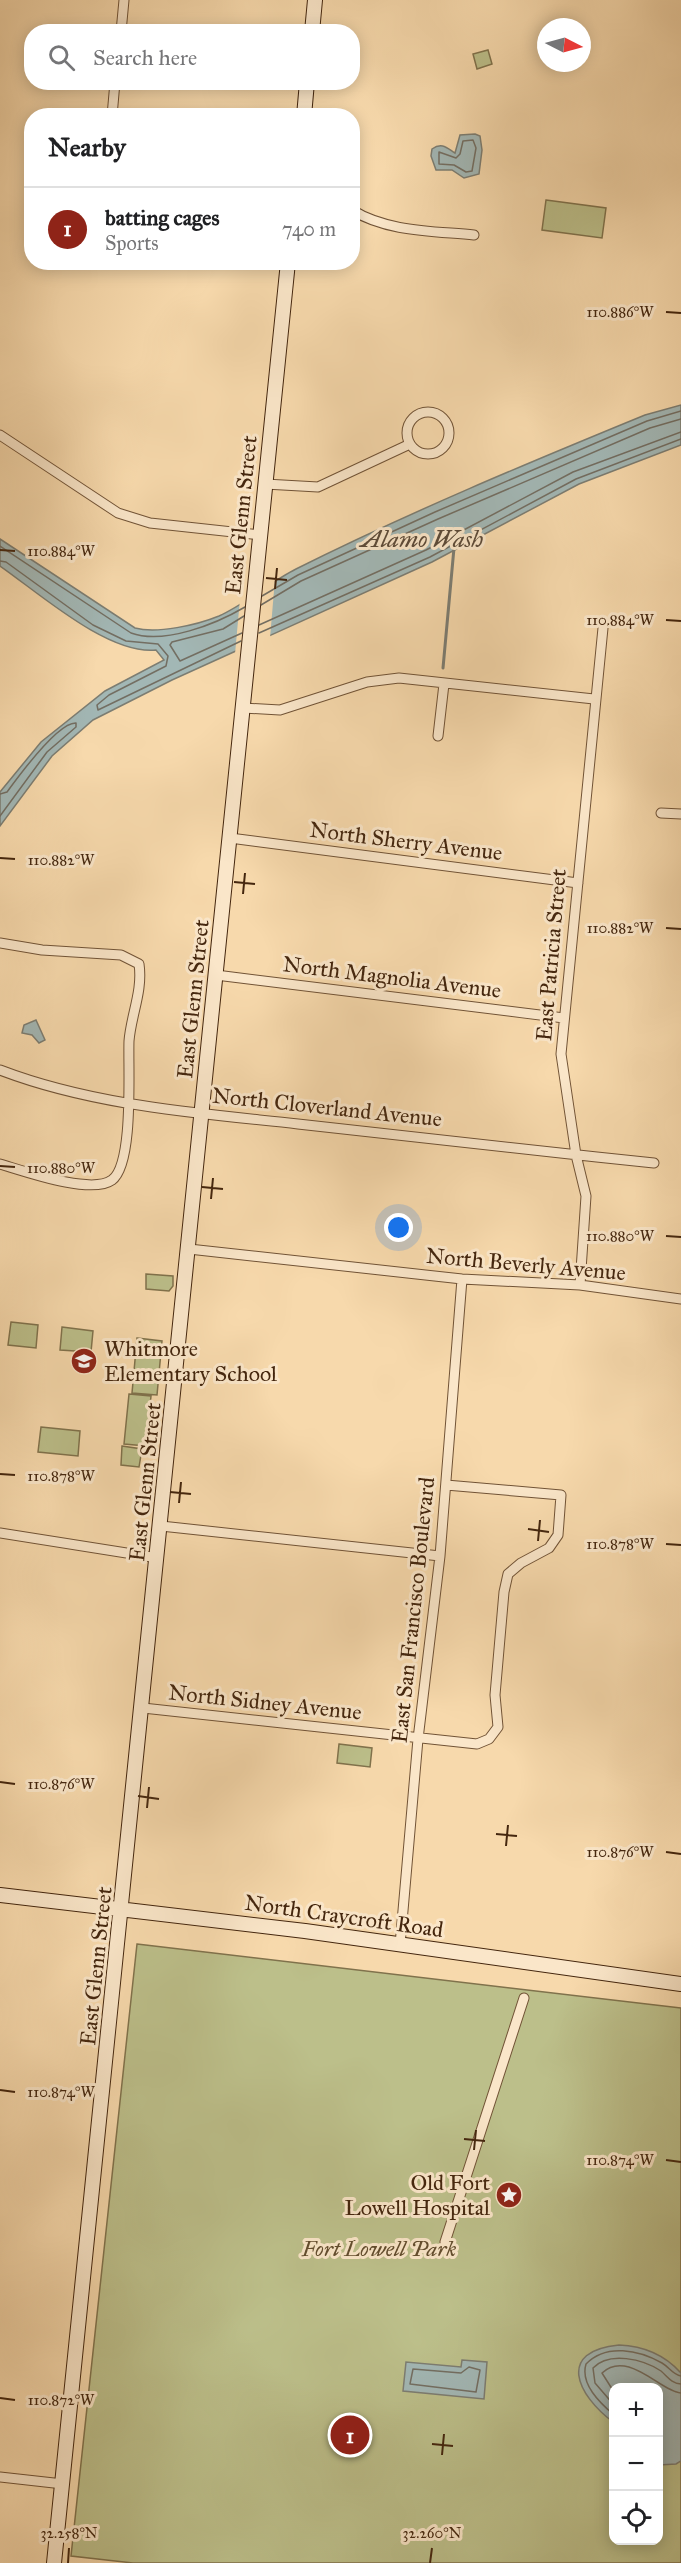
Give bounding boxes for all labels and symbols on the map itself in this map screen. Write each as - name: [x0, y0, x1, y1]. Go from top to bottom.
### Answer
- north arrow: [537, 18, 591, 72]
- text: 110.886°W: [587, 303, 654, 321]
- street label: East Glenn Street: [219, 434, 263, 596]
- water label: Alamo Wash: [358, 524, 484, 554]
- text: 110.884°W: [27, 542, 96, 560]
- text: 110.884°W: [586, 611, 655, 629]
- street label: North Sherry Avenue: [308, 816, 504, 866]
- text: 110.882°W: [28, 851, 95, 869]
- street label: East Patricia Street: [530, 867, 572, 1042]
- street label: East Glenn Street: [171, 918, 215, 1080]
- text: 110.882°W: [587, 919, 654, 937]
- street label: North Magnolia Avenue: [281, 950, 503, 1004]
- street label: North Cloverland Avenue: [211, 1082, 443, 1132]
- text: 110.880°W: [27, 1159, 96, 1177]
- your location: [384, 1213, 413, 1242]
- text: 110.880°W: [586, 1227, 655, 1245]
- street label: North Beverly Avenue: [425, 1242, 627, 1286]
- place label: Whitmore Elementary School: [104, 1335, 277, 1387]
- school or university icon: Whitmore Elementary School: [69, 1346, 99, 1376]
- street label: East Glenn Street: [123, 1401, 167, 1563]
- text: 110.878°W: [27, 1467, 95, 1485]
- street label: East San Francisco Boulevard: [386, 1476, 440, 1744]
- text: 110.878°W: [586, 1535, 654, 1553]
- street label: North Sidney Avenue: [167, 1678, 363, 1726]
- text: 110.876°W: [28, 1775, 95, 1793]
- text: 110.876°W: [587, 1843, 654, 1861]
- street label: East Glenn Street: [74, 1885, 118, 2047]
- street label: North Craycroft Road: [243, 1889, 445, 1943]
- text: 110.874°W: [27, 2083, 95, 2101]
- text: 110.874°W: [586, 2151, 654, 2169]
- place label: Old Fort Lowell Hospital: [345, 2169, 490, 2221]
- place icon: Old Fort Lowell Hospital: [494, 2180, 524, 2210]
- park label: Fort Lowell Park: [301, 2235, 456, 2262]
- text: 110.872°W: [28, 2391, 95, 2409]
- pin: 1: [330, 2412, 370, 2458]
- text: 32.258°N: [40, 2524, 98, 2542]
- text: 32.260°N: [403, 2524, 462, 2542]

